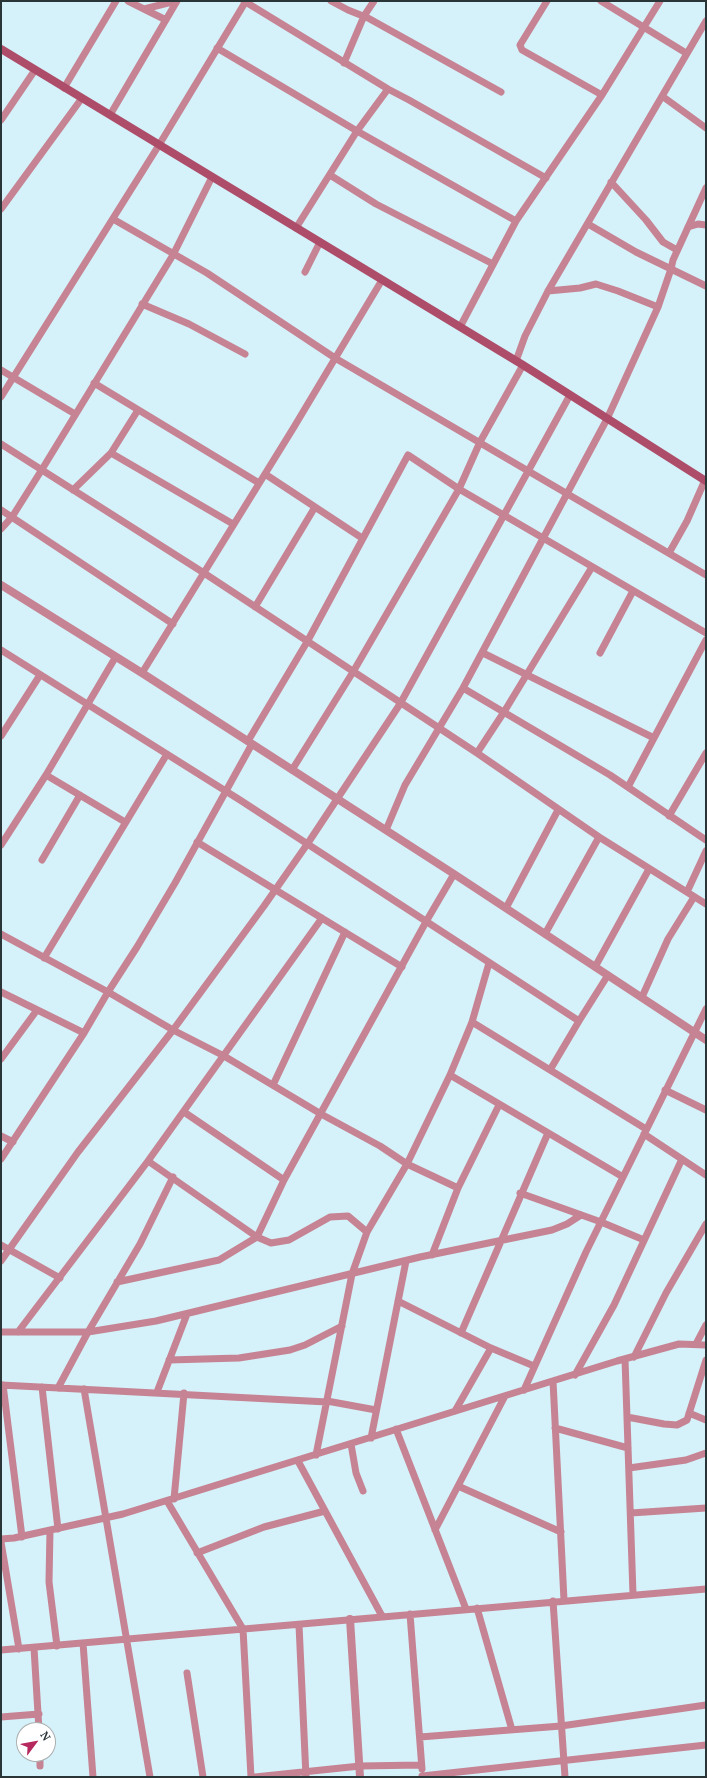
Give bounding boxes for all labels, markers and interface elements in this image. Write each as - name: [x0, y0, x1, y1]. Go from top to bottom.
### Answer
- north arrow: [16, 1722, 56, 1762]
- text: N: [37, 1728, 54, 1744]

